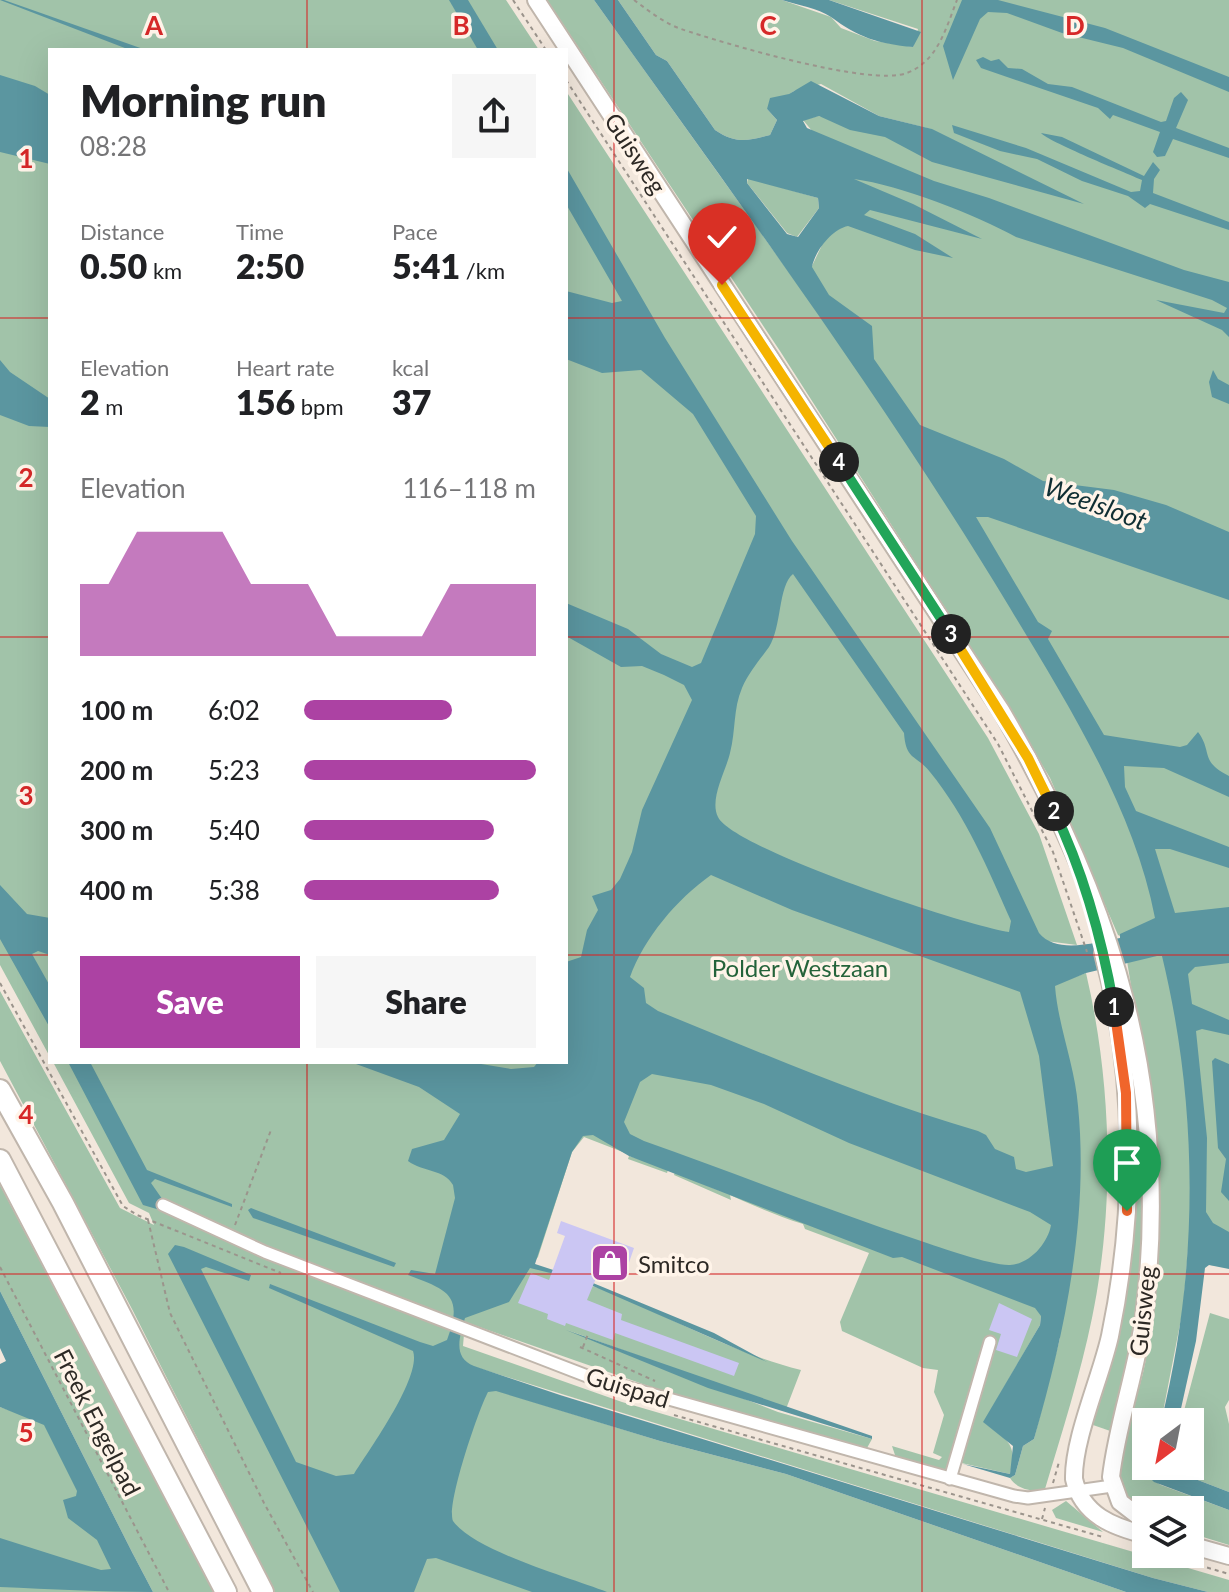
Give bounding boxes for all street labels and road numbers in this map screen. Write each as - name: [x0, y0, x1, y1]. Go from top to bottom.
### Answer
- street label: Guisweg: [599, 107, 673, 199]
- street label: Guisweg: [1123, 1264, 1161, 1358]
- street label: Freek Engelpad: [49, 1344, 147, 1500]
- street label: Guispad: [583, 1361, 673, 1413]

